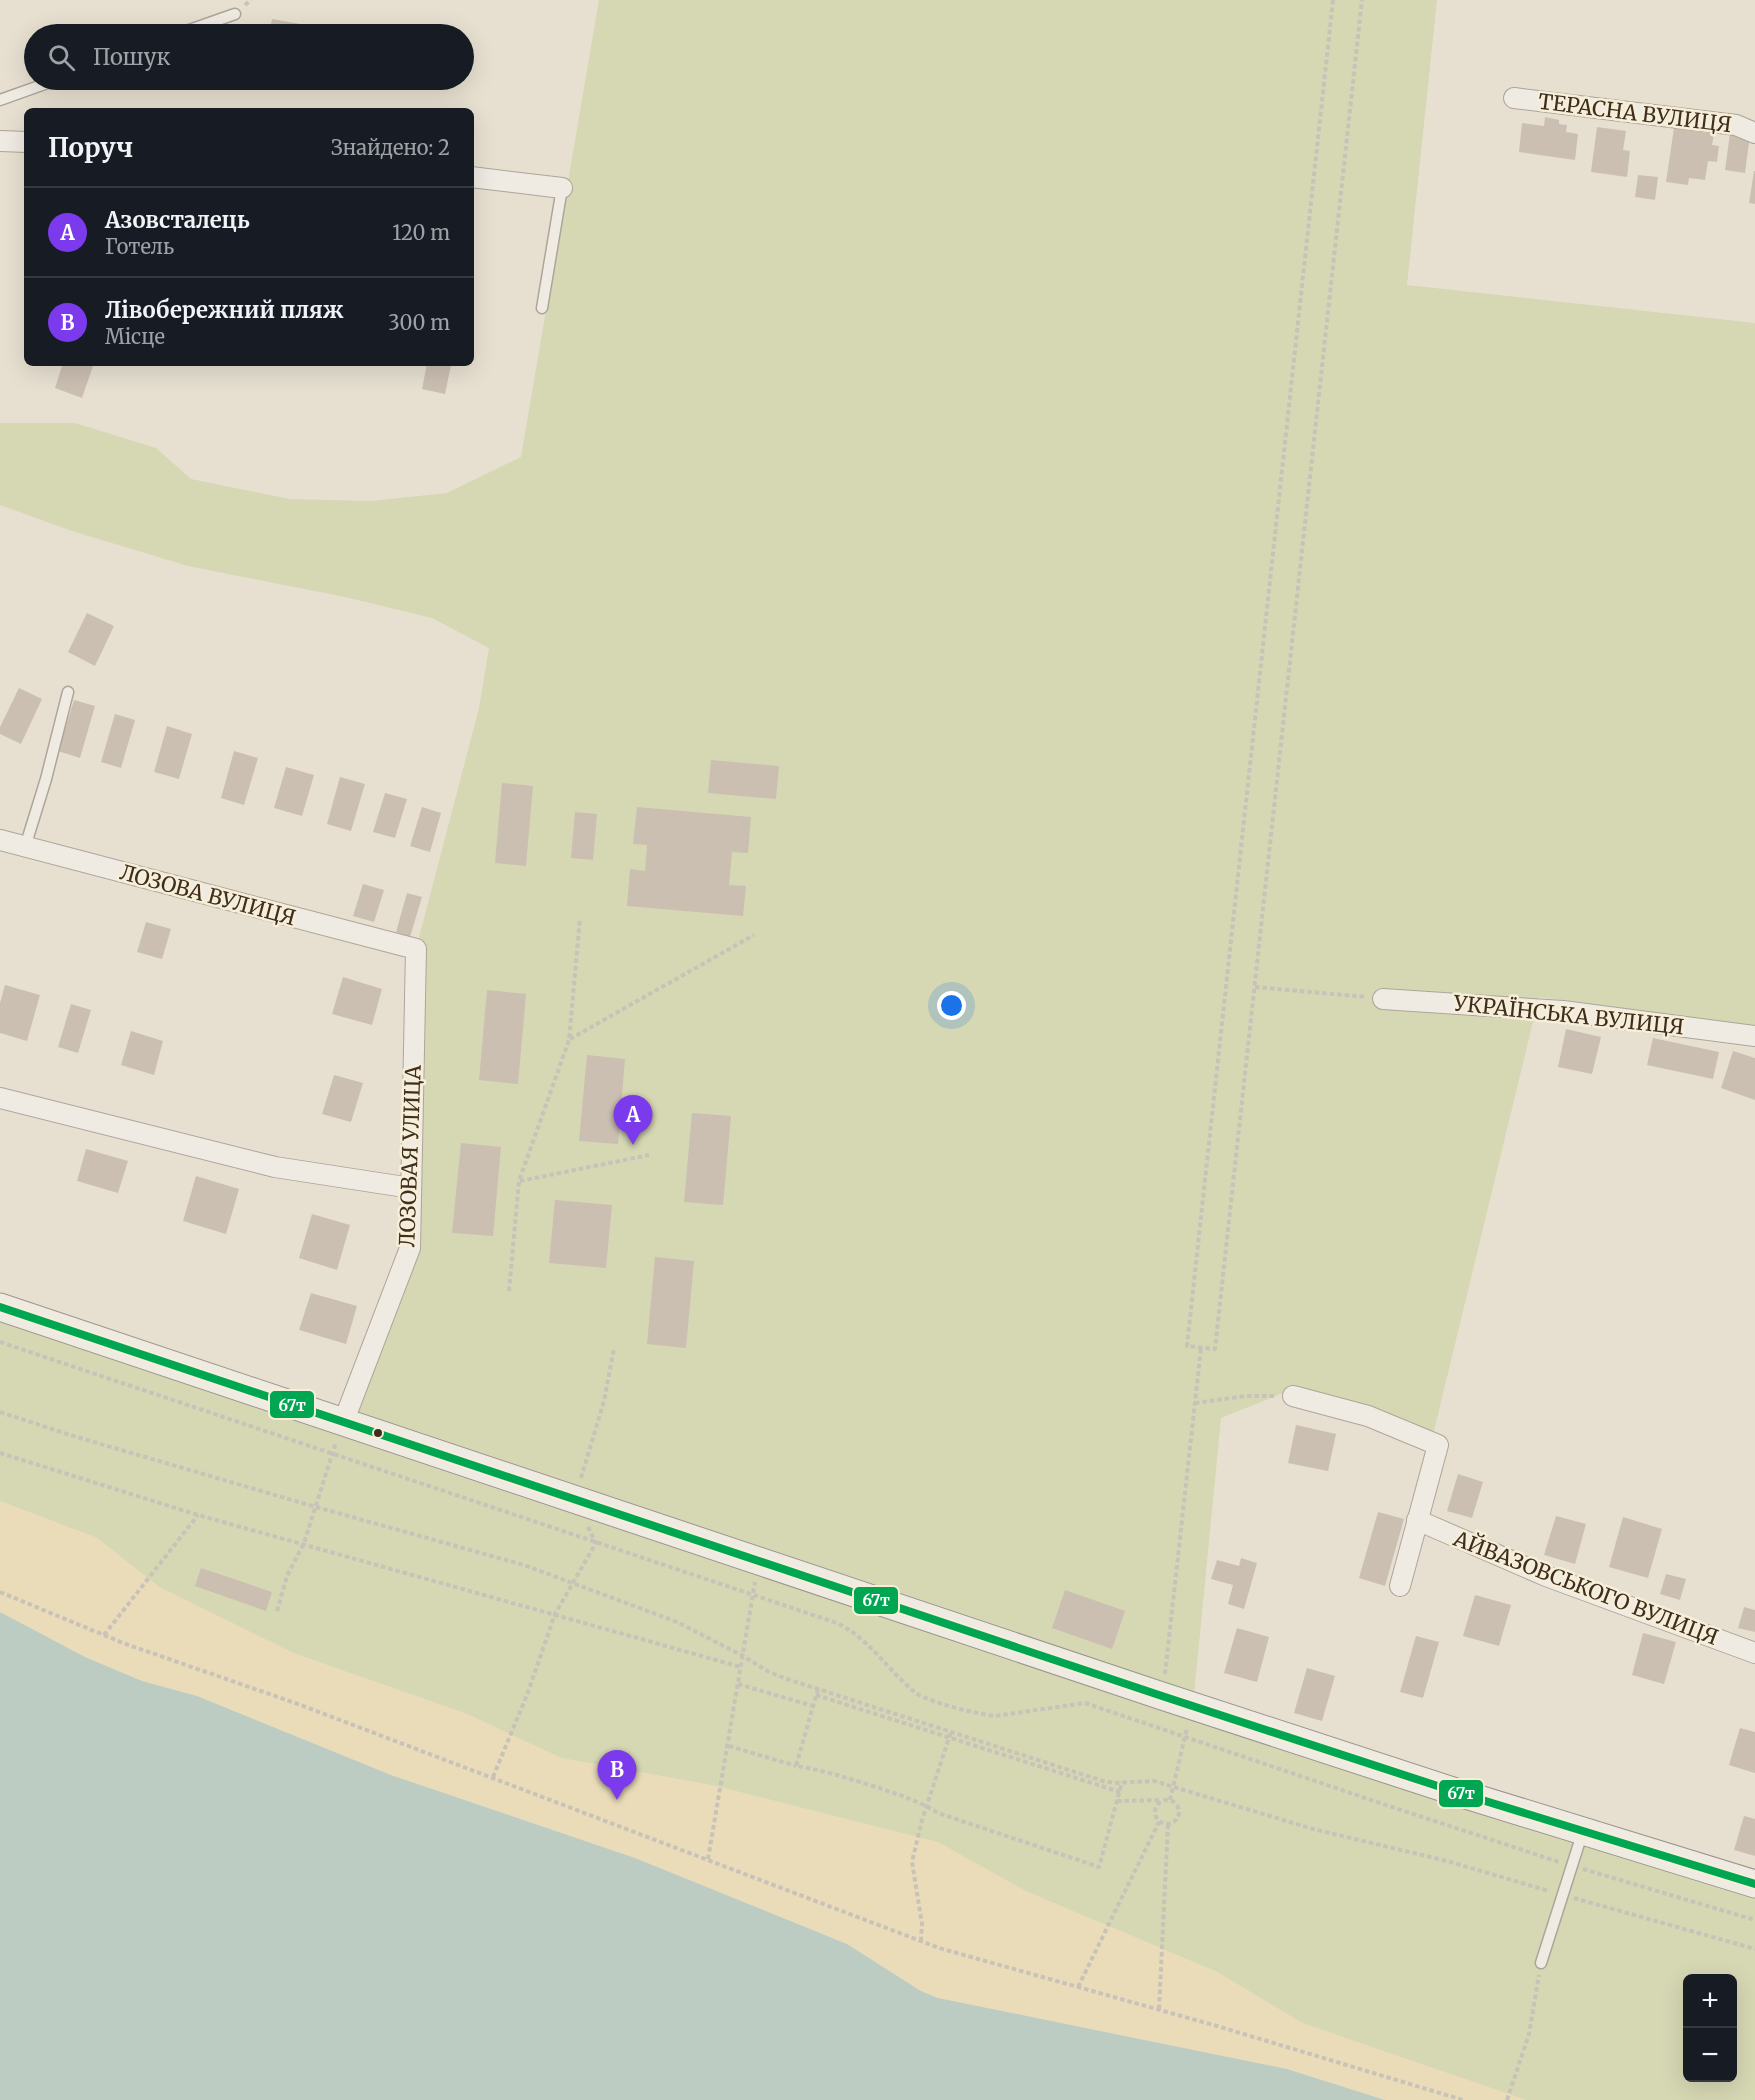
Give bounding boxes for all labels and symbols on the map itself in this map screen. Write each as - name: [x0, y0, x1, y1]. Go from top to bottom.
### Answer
- street label: ТЕРАСНА ВУЛИЦЯ: [1537, 88, 1733, 138]
- street label: ЛОЗОВА ВУЛИЦЯ: [117, 859, 299, 931]
- street label: УКРАЇНСЬКА ВУЛИЦЯ: [1451, 989, 1686, 1041]
- your location: [937, 991, 966, 1020]
- street label: ЛОЗОВАЯ УЛИЦА: [393, 1064, 427, 1248]
- pin: A: [614, 1096, 652, 1145]
- line badge: 67т: [269, 1390, 315, 1419]
- text: 67т: [278, 1395, 306, 1415]
- unlabelled marker: [372, 1427, 384, 1439]
- street label: АЙВАЗОВСЬКОГО ВУЛИЦЯ: [1449, 1525, 1722, 1651]
- line badge: 67т: [853, 1586, 899, 1615]
- text: 67т: [862, 1590, 890, 1610]
- pin: B: [598, 1750, 636, 1800]
- line badge: 67т: [1438, 1779, 1484, 1808]
- text: 67т: [1447, 1783, 1475, 1803]

